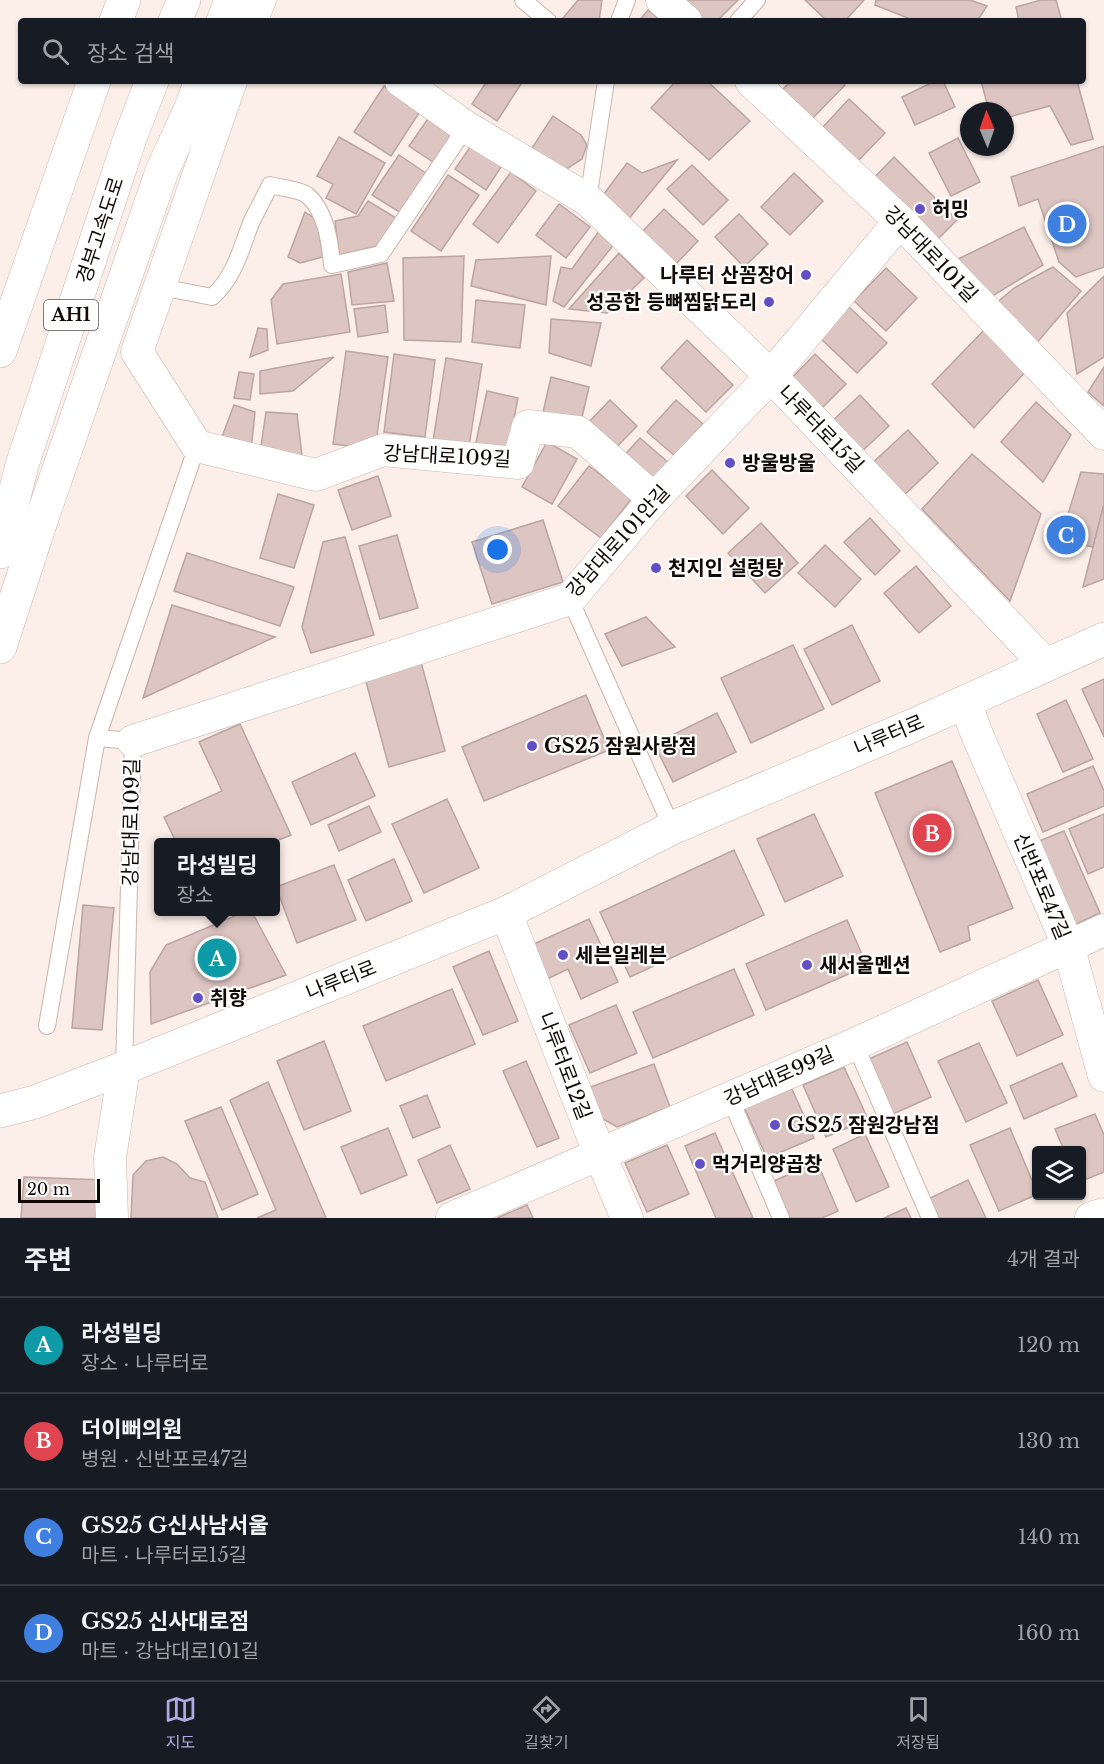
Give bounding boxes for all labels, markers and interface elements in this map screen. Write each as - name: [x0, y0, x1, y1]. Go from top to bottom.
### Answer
- search box: [18, 18, 1086, 84]
- icon: search: [39, 35, 72, 68]
- text: 장소 검색: [87, 40, 174, 67]
- north arrow: [960, 102, 1014, 156]
- street label: 경부고속도로: [72, 174, 128, 286]
- place label: 허밍: [932, 197, 969, 221]
- street label: 강남대로101길: [879, 201, 983, 307]
- marker: 허밍: [913, 202, 927, 216]
- pin: D: [1048, 202, 1086, 246]
- place label: 나루터 산꼼장어: [660, 263, 794, 287]
- marker: 나루터 산꼼장어: [799, 268, 813, 282]
- place label: 성공한 등뼈찜닭도리: [586, 290, 757, 314]
- marker: 성공한 등뼈찜닭도리: [762, 295, 776, 309]
- road number: AH1: [44, 300, 98, 330]
- street label: 나루터로15길: [773, 380, 869, 478]
- street label: 강남대로109길: [382, 441, 512, 471]
- place label: 방울방울: [742, 451, 816, 475]
- marker: 방울방울: [723, 456, 737, 470]
- street label: 강남대로101안길: [561, 480, 675, 602]
- pin: C: [1046, 512, 1086, 558]
- your location: [483, 535, 512, 564]
- place label: 천지인 설렁탕: [668, 556, 784, 580]
- marker: 천지인 설렁탕: [649, 561, 663, 575]
- street label: 나루터로: [850, 710, 928, 760]
- place label: GS25 잠원사랑점: [544, 734, 697, 758]
- marker: GS25 잠원사랑점: [525, 739, 539, 753]
- street label: 강남대로109길: [118, 758, 144, 886]
- pin: B: [912, 810, 952, 856]
- street label: 신반포로47길: [1009, 829, 1075, 943]
- popup: [154, 838, 280, 916]
- text: 라성빌딩: [177, 852, 257, 879]
- text: 장소: [177, 883, 213, 907]
- pin: A: [198, 936, 236, 980]
- place label: 세븐일레븐: [575, 943, 667, 967]
- marker: 세븐일레븐: [556, 948, 570, 962]
- place label: 새서울멘션: [819, 953, 911, 977]
- street label: 나루터로: [302, 955, 380, 1005]
- marker: 새서울멘션: [800, 958, 814, 972]
- place label: 취향: [210, 986, 247, 1010]
- marker: 취향: [191, 991, 205, 1005]
- street label: 나루터로12길: [534, 1009, 596, 1123]
- street label: 강남대로99길: [720, 1041, 838, 1111]
- place label: GS25 잠원강남점: [787, 1113, 940, 1137]
- marker: GS25 잠원강남점: [768, 1118, 782, 1132]
- map controls: [1032, 1146, 1086, 1200]
- button: layers: [1032, 1146, 1086, 1200]
- place label: 먹거리양곱창: [712, 1152, 822, 1176]
- marker: 먹거리양곱창: [693, 1157, 707, 1171]
- scale bar: [18, 1176, 100, 1204]
- text: 20 m: [27, 1179, 70, 1199]
- text: 주변: [24, 1244, 72, 1276]
- text: 4개 결과: [1007, 1247, 1080, 1271]
- text: 라성빌딩: [81, 1320, 162, 1347]
- text: A: [35, 1333, 52, 1357]
- text: 120 m: [1017, 1333, 1080, 1357]
- text: 장소 · 나루터로: [81, 1351, 209, 1375]
- text: 더이뻐의원: [81, 1416, 182, 1443]
- text: B: [36, 1429, 51, 1453]
- text: 130 m: [1017, 1429, 1080, 1453]
- text: 병원 · 신반포로47길: [81, 1447, 249, 1471]
- text: GS25 G신사남서울: [81, 1512, 269, 1539]
- text: C: [35, 1525, 52, 1549]
- text: 140 m: [1018, 1525, 1080, 1549]
- text: 마트 · 나루터로15길: [81, 1543, 247, 1567]
- text: GS25 신사대로점: [81, 1608, 249, 1635]
- text: D: [34, 1621, 53, 1645]
- text: 160 m: [1017, 1621, 1080, 1645]
- text: 마트 · 강남대로101길: [81, 1639, 259, 1663]
- tab: 지도: [164, 1693, 197, 1753]
- tab: 길찾기: [524, 1693, 568, 1753]
- tab: 저장됨: [896, 1693, 940, 1753]

